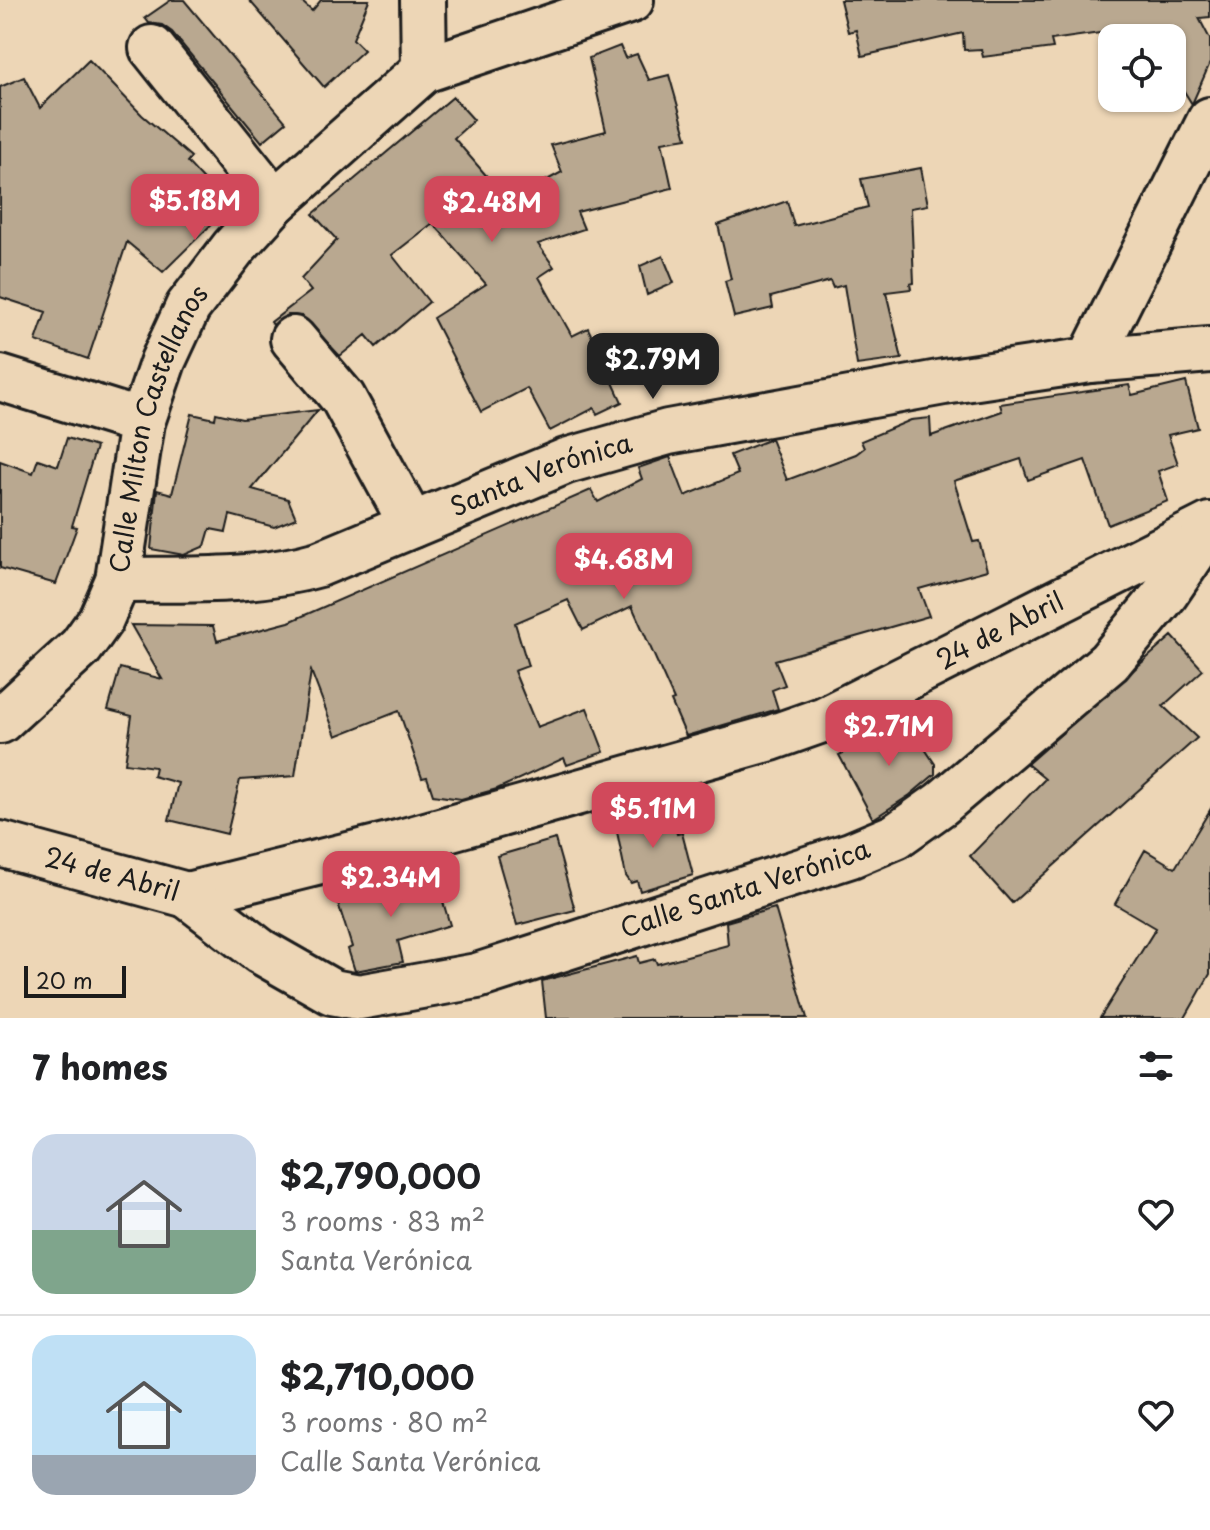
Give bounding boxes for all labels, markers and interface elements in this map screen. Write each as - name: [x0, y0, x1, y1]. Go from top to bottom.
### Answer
- map controls: [1098, 24, 1186, 112]
- button: locate: [1098, 24, 1186, 112]
- pin: $5.18M: [130, 174, 260, 242]
- pin: $2.48M: [427, 176, 557, 244]
- text: $5.18M: [149, 180, 241, 219]
- text: $2.48M: [442, 182, 542, 221]
- street label: Calle Milton Castellanos: [98, 276, 217, 575]
- pin: $2.79M: [588, 333, 718, 401]
- text: $2.79M: [605, 339, 701, 378]
- street label: Santa Verónica: [444, 422, 637, 525]
- pin: $4.68M: [559, 533, 689, 601]
- text: $4.68M: [574, 539, 674, 578]
- street label: 24 de Abril: [929, 581, 1070, 678]
- pin: $2.71M: [824, 700, 954, 768]
- text: $2.71M: [843, 706, 935, 745]
- pin: $5.11M: [588, 782, 718, 850]
- text: $5.11M: [610, 788, 696, 827]
- street label: Calle Santa Verónica: [615, 828, 876, 946]
- street label: 24 de Abril: [41, 836, 184, 910]
- pin: $2.34M: [326, 851, 456, 919]
- text: $2.34M: [341, 857, 441, 896]
- scale bar: [24, 962, 126, 998]
- text: 20 m: [36, 963, 93, 996]
- text: 7 homes: [32, 1040, 168, 1092]
- icon: filters: [1134, 1044, 1178, 1088]
- text: $2,790,000: [280, 1149, 481, 1201]
- icon: home: [96, 1166, 192, 1262]
- icon: heart: [1134, 1192, 1178, 1236]
- text: 3 rooms · 83 m²: [280, 1201, 485, 1240]
- text: Santa Verónica: [280, 1240, 472, 1279]
- text: $2,710,000: [280, 1350, 474, 1402]
- icon: home: [96, 1367, 192, 1463]
- icon: heart: [1134, 1393, 1178, 1437]
- text: 3 rooms · 80 m²: [280, 1402, 488, 1441]
- text: Calle Santa Verónica: [280, 1441, 540, 1480]

